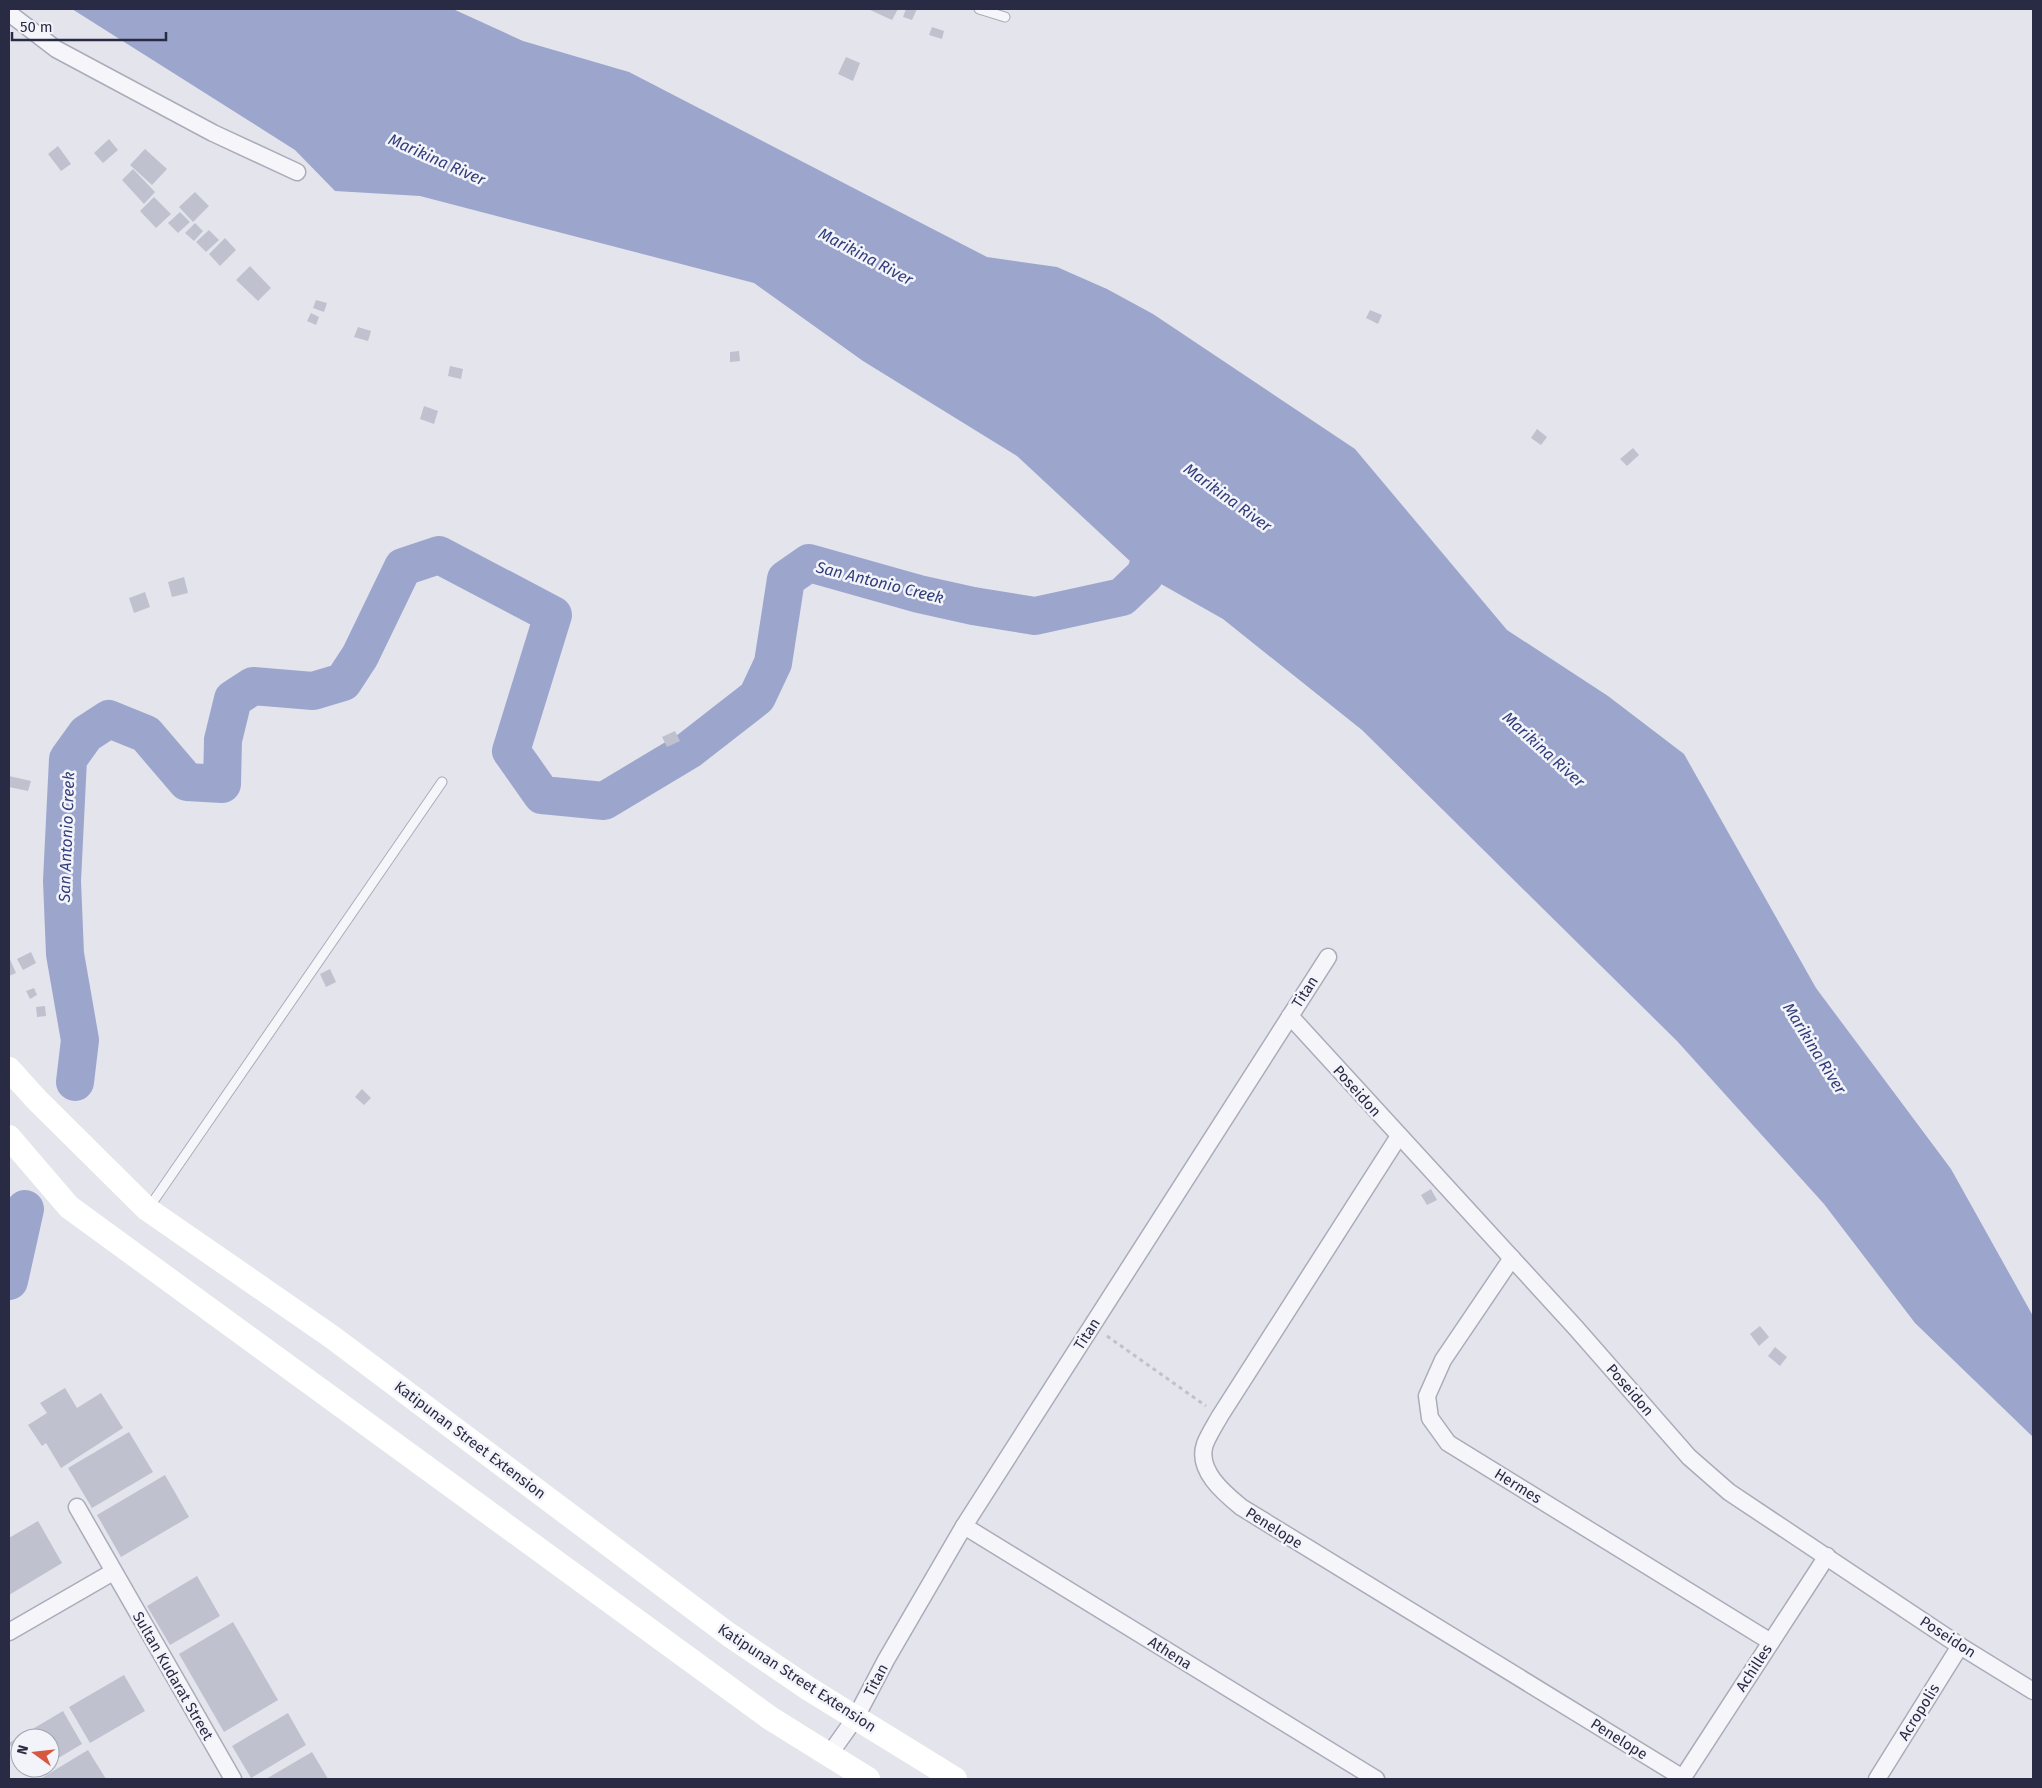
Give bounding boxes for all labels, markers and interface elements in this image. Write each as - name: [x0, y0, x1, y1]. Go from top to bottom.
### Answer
- scale bar: [12, 10, 166, 42]
- text: 50 m: [20, 18, 53, 36]
- water label: Marikina River: [385, 130, 489, 190]
- water label: Marikina River: [815, 224, 917, 290]
- water label: Marikina River: [1180, 459, 1276, 536]
- water label: San Antonio Creek: [813, 557, 946, 608]
- water label: Marikina River: [1499, 708, 1589, 792]
- water label: San Antonio Creek: [55, 771, 78, 904]
- street label: Titan: [1288, 973, 1322, 1011]
- water label: Marikina River: [1779, 999, 1851, 1098]
- street label: Poseidon: [1329, 1062, 1385, 1120]
- street label: Titan: [1070, 1315, 1104, 1353]
- street label: Poseidon: [1603, 1360, 1657, 1420]
- street label: Katipunan Street Extension: [391, 1377, 549, 1503]
- street label: Hermes: [1491, 1465, 1545, 1507]
- street label: Penelope: [1242, 1504, 1306, 1552]
- street label: Sultan Kudarat Street: [129, 1608, 217, 1744]
- street label: Poseidon: [1917, 1612, 1979, 1662]
- street label: Katipunan Street Extension: [715, 1620, 879, 1736]
- street label: Athena: [1145, 1633, 1195, 1673]
- street label: Achilles: [1732, 1641, 1776, 1695]
- street label: Titan: [860, 1661, 892, 1699]
- street label: Acropolis: [1895, 1680, 1943, 1744]
- street label: Penelope: [1587, 1715, 1651, 1763]
- north arrow: [10, 1728, 60, 1778]
- text: N: [14, 1743, 32, 1756]

